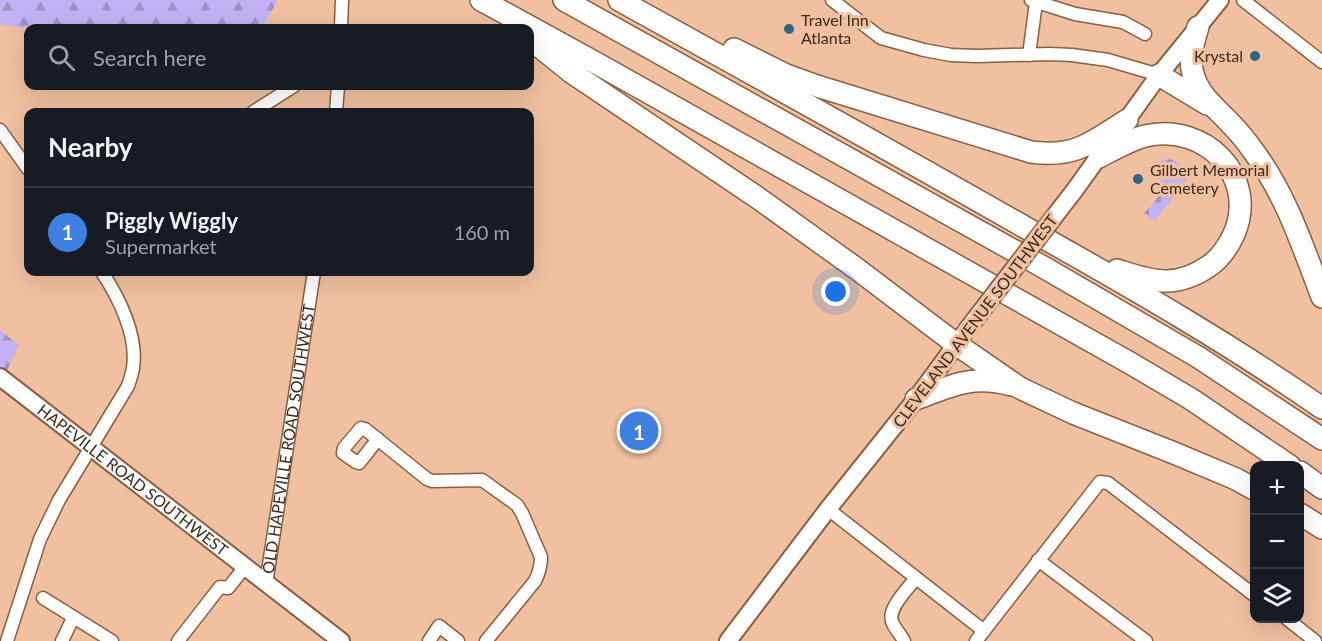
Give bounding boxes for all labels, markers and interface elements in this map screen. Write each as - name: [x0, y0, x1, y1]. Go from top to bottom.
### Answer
- place label: Travel Inn Atlanta: [801, 10, 869, 47]
- marker: Travel Inn Atlanta: [782, 22, 796, 36]
- search box: [24, 24, 534, 90]
- icon: search: [45, 41, 78, 74]
- text: Search here: [93, 44, 206, 71]
- place label: Krystal: [1194, 46, 1243, 65]
- marker: Krystal: [1248, 49, 1262, 63]
- text: Nearby: [48, 131, 133, 163]
- place label: Gilbert Memorial Cemetery: [1150, 160, 1269, 197]
- marker: Gilbert Memorial Cemetery: [1131, 172, 1145, 186]
- text: Piggly Wiggly: [105, 207, 238, 234]
- street label: CLEVELAND AVENUE SOUTHWEST: [888, 210, 1061, 431]
- text: 1: [62, 220, 73, 244]
- text: 160 m: [454, 220, 510, 244]
- text: Supermarket: [105, 234, 217, 258]
- your location: [821, 277, 850, 306]
- street label: OLD HAPEVILLE ROAD SOUTHWEST: [258, 302, 318, 575]
- street label: HAPEVILLE ROAD SOUTHWEST: [34, 400, 233, 559]
- pin: 1: [620, 408, 658, 454]
- map controls: [1250, 461, 1304, 623]
- button: +: [1250, 461, 1304, 515]
- button: −: [1250, 515, 1304, 569]
- button: layers: [1250, 569, 1304, 623]

